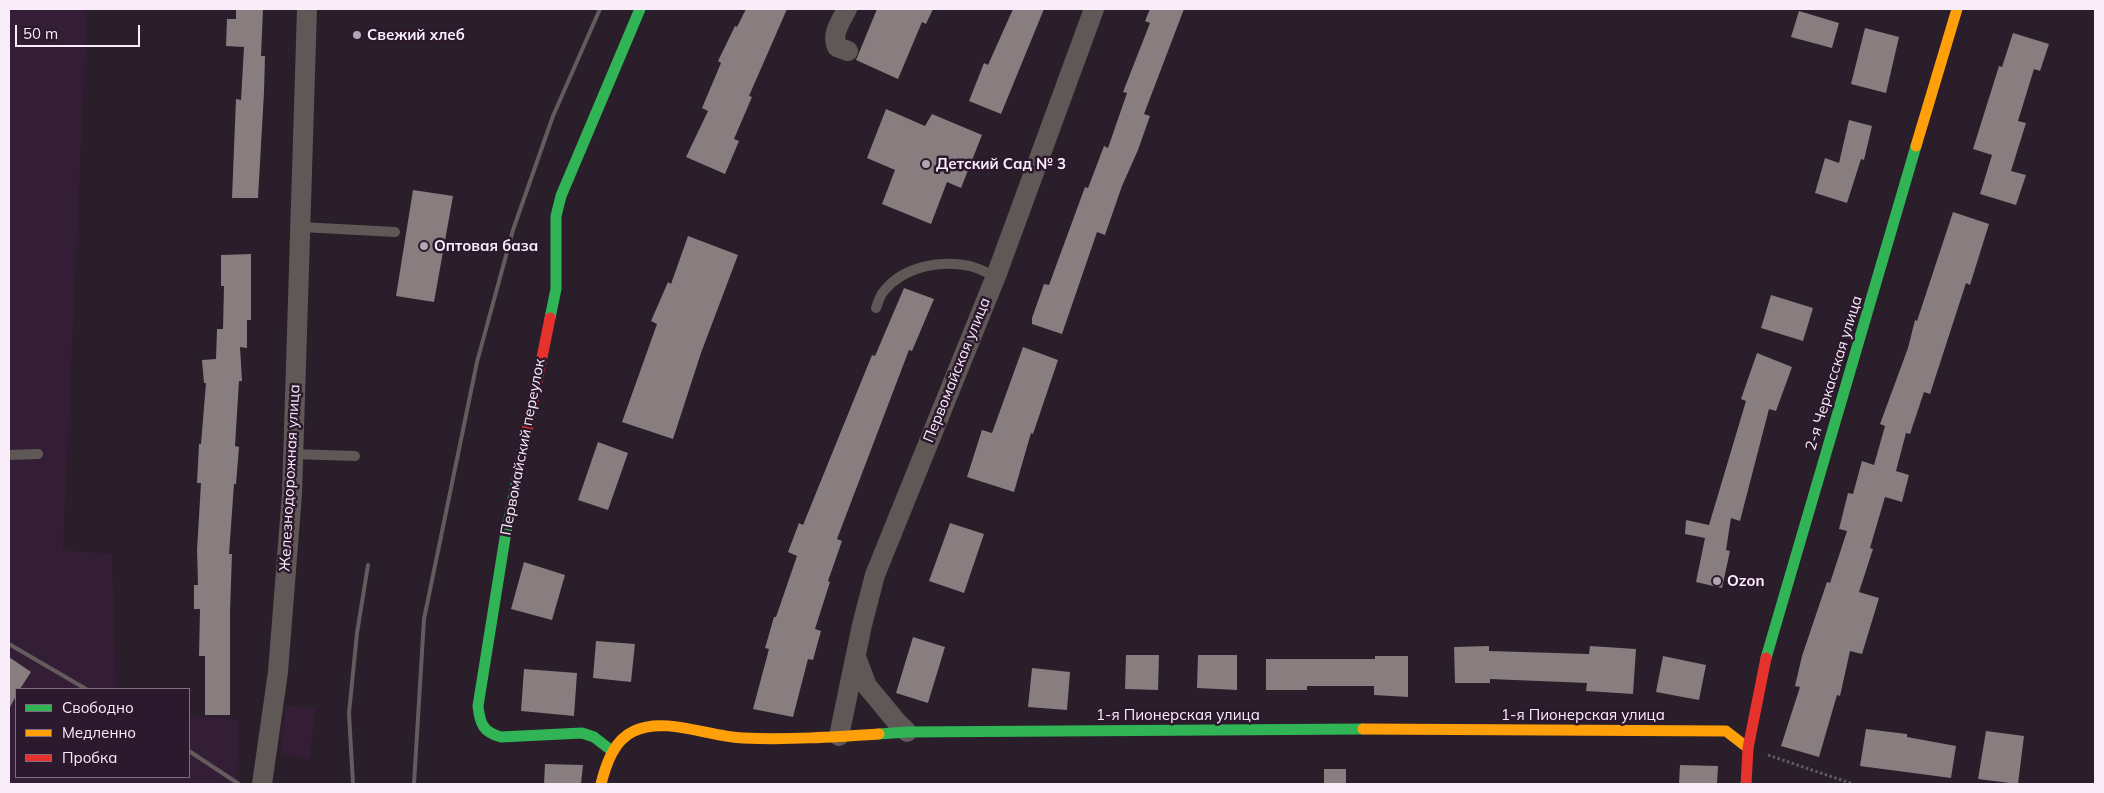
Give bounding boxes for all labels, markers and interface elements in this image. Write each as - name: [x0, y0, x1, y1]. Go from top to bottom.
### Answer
- scale bar: [18, 15, 142, 47]
- text: 50 m: [23, 24, 58, 43]
- place label: Свежий хлеб: [367, 26, 465, 44]
- marker: Свежий хлеб: [351, 29, 363, 41]
- place label: Детский Сад № 3: [936, 155, 1066, 173]
- marker: Детский Сад № 3: [920, 158, 932, 170]
- place label: Оптовая база: [434, 237, 538, 255]
- marker: Оптовая база: [418, 240, 430, 252]
- street label: 2-я Черкасская улица: [1802, 293, 1866, 453]
- street label: Первомайская улица: [920, 295, 994, 445]
- street label: Первомайский переулок: [497, 357, 549, 537]
- street label: Железнодорожная улица: [276, 384, 304, 572]
- place label: Ozon: [1727, 572, 1764, 590]
- marker: Ozon: [1711, 575, 1723, 587]
- legend: [15, 688, 190, 778]
- text: Свободно: [62, 698, 134, 717]
- street label: 1-я Пионерская улица: [1096, 706, 1260, 724]
- street label: 1-я Пионерская улица: [1501, 706, 1665, 724]
- text: Медленно: [62, 723, 136, 742]
- text: Пробка: [62, 748, 117, 767]

